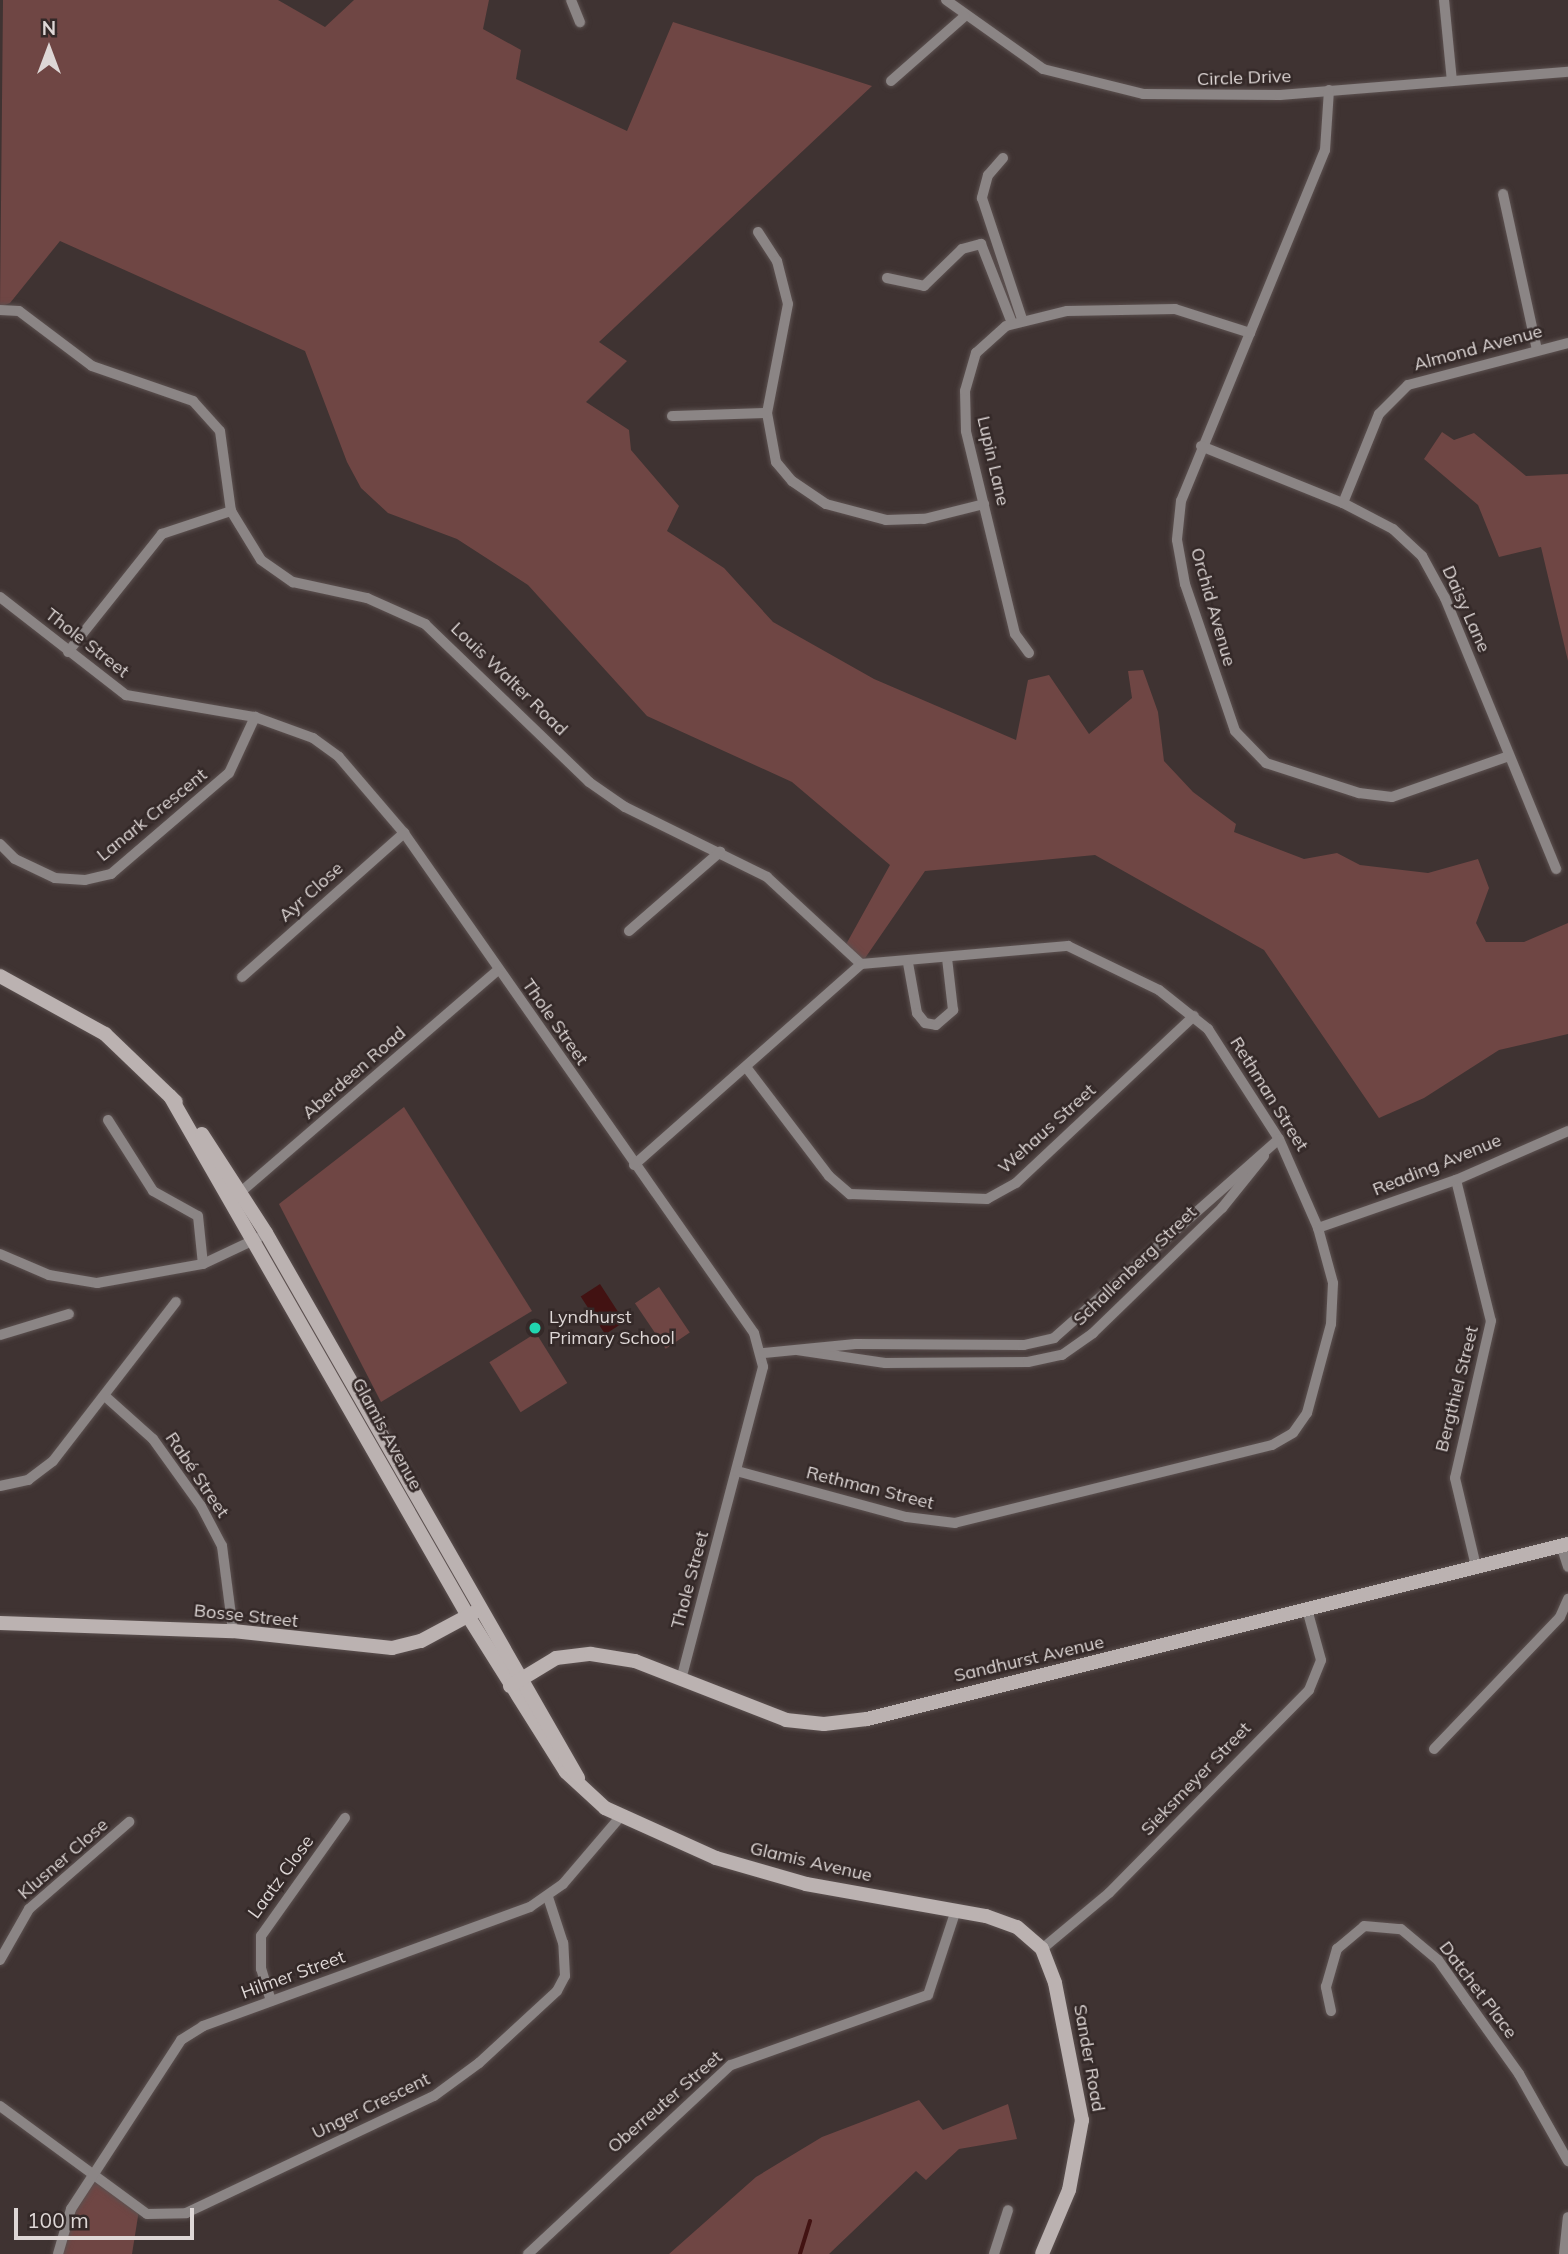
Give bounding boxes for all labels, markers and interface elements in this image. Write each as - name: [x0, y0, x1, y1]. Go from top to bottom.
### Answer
- north arrow: [14, 14, 84, 84]
- text: N: [42, 16, 56, 40]
- street label: Circle Drive: [1197, 66, 1291, 90]
- street label: Almond Avenue: [1411, 320, 1545, 376]
- street label: Lupin Lane: [972, 414, 1014, 508]
- street label: Orchid Avenue: [1186, 545, 1240, 669]
- street label: Daisy Lane: [1437, 562, 1495, 656]
- street label: Thole Street: [41, 604, 133, 682]
- street label: Louis Walter Road: [446, 618, 572, 740]
- street label: Lanark Crescent: [93, 764, 211, 866]
- street label: Ayr Close: [274, 857, 348, 927]
- street label: Thole Street: [517, 975, 593, 1069]
- street label: Aberdeen Road: [298, 1022, 410, 1124]
- street label: Rethman Street: [1225, 1033, 1313, 1155]
- street label: Wehaus Street: [994, 1080, 1100, 1178]
- street label: Reading Avenue: [1370, 1129, 1504, 1201]
- street label: Schallenberg Street: [1069, 1202, 1201, 1330]
- place label: Lyndhurst Primary School: [549, 1307, 675, 1350]
- marker: Lyndhurst Primary School: [527, 1320, 543, 1336]
- street label: Bergthiel Street: [1431, 1324, 1483, 1454]
- street label: Glamis Avenue: [347, 1374, 427, 1494]
- street label: Rabé Street: [161, 1428, 233, 1522]
- street label: Rethman Street: [804, 1462, 936, 1514]
- street label: Thole Street: [667, 1529, 713, 1631]
- street label: Bosse Street: [193, 1600, 299, 1632]
- street label: Sandhurst Avenue: [952, 1631, 1106, 1687]
- street label: Sieksmeyer Street: [1136, 1718, 1256, 1840]
- street label: Klusner Close: [14, 1814, 112, 1904]
- street label: Laatz Close: [244, 1831, 318, 1923]
- street label: Glamis Avenue: [748, 1837, 874, 1887]
- street label: Datchet Place: [1434, 1937, 1522, 2043]
- street label: Hilmer Street: [238, 1946, 348, 2004]
- street label: Sander Road: [1069, 2003, 1109, 2113]
- street label: Oberreuter Street: [603, 2046, 727, 2158]
- street label: Unger Crescent: [309, 2068, 433, 2144]
- scale bar: [18, 2194, 198, 2238]
- text: 100 m: [27, 2207, 89, 2233]

